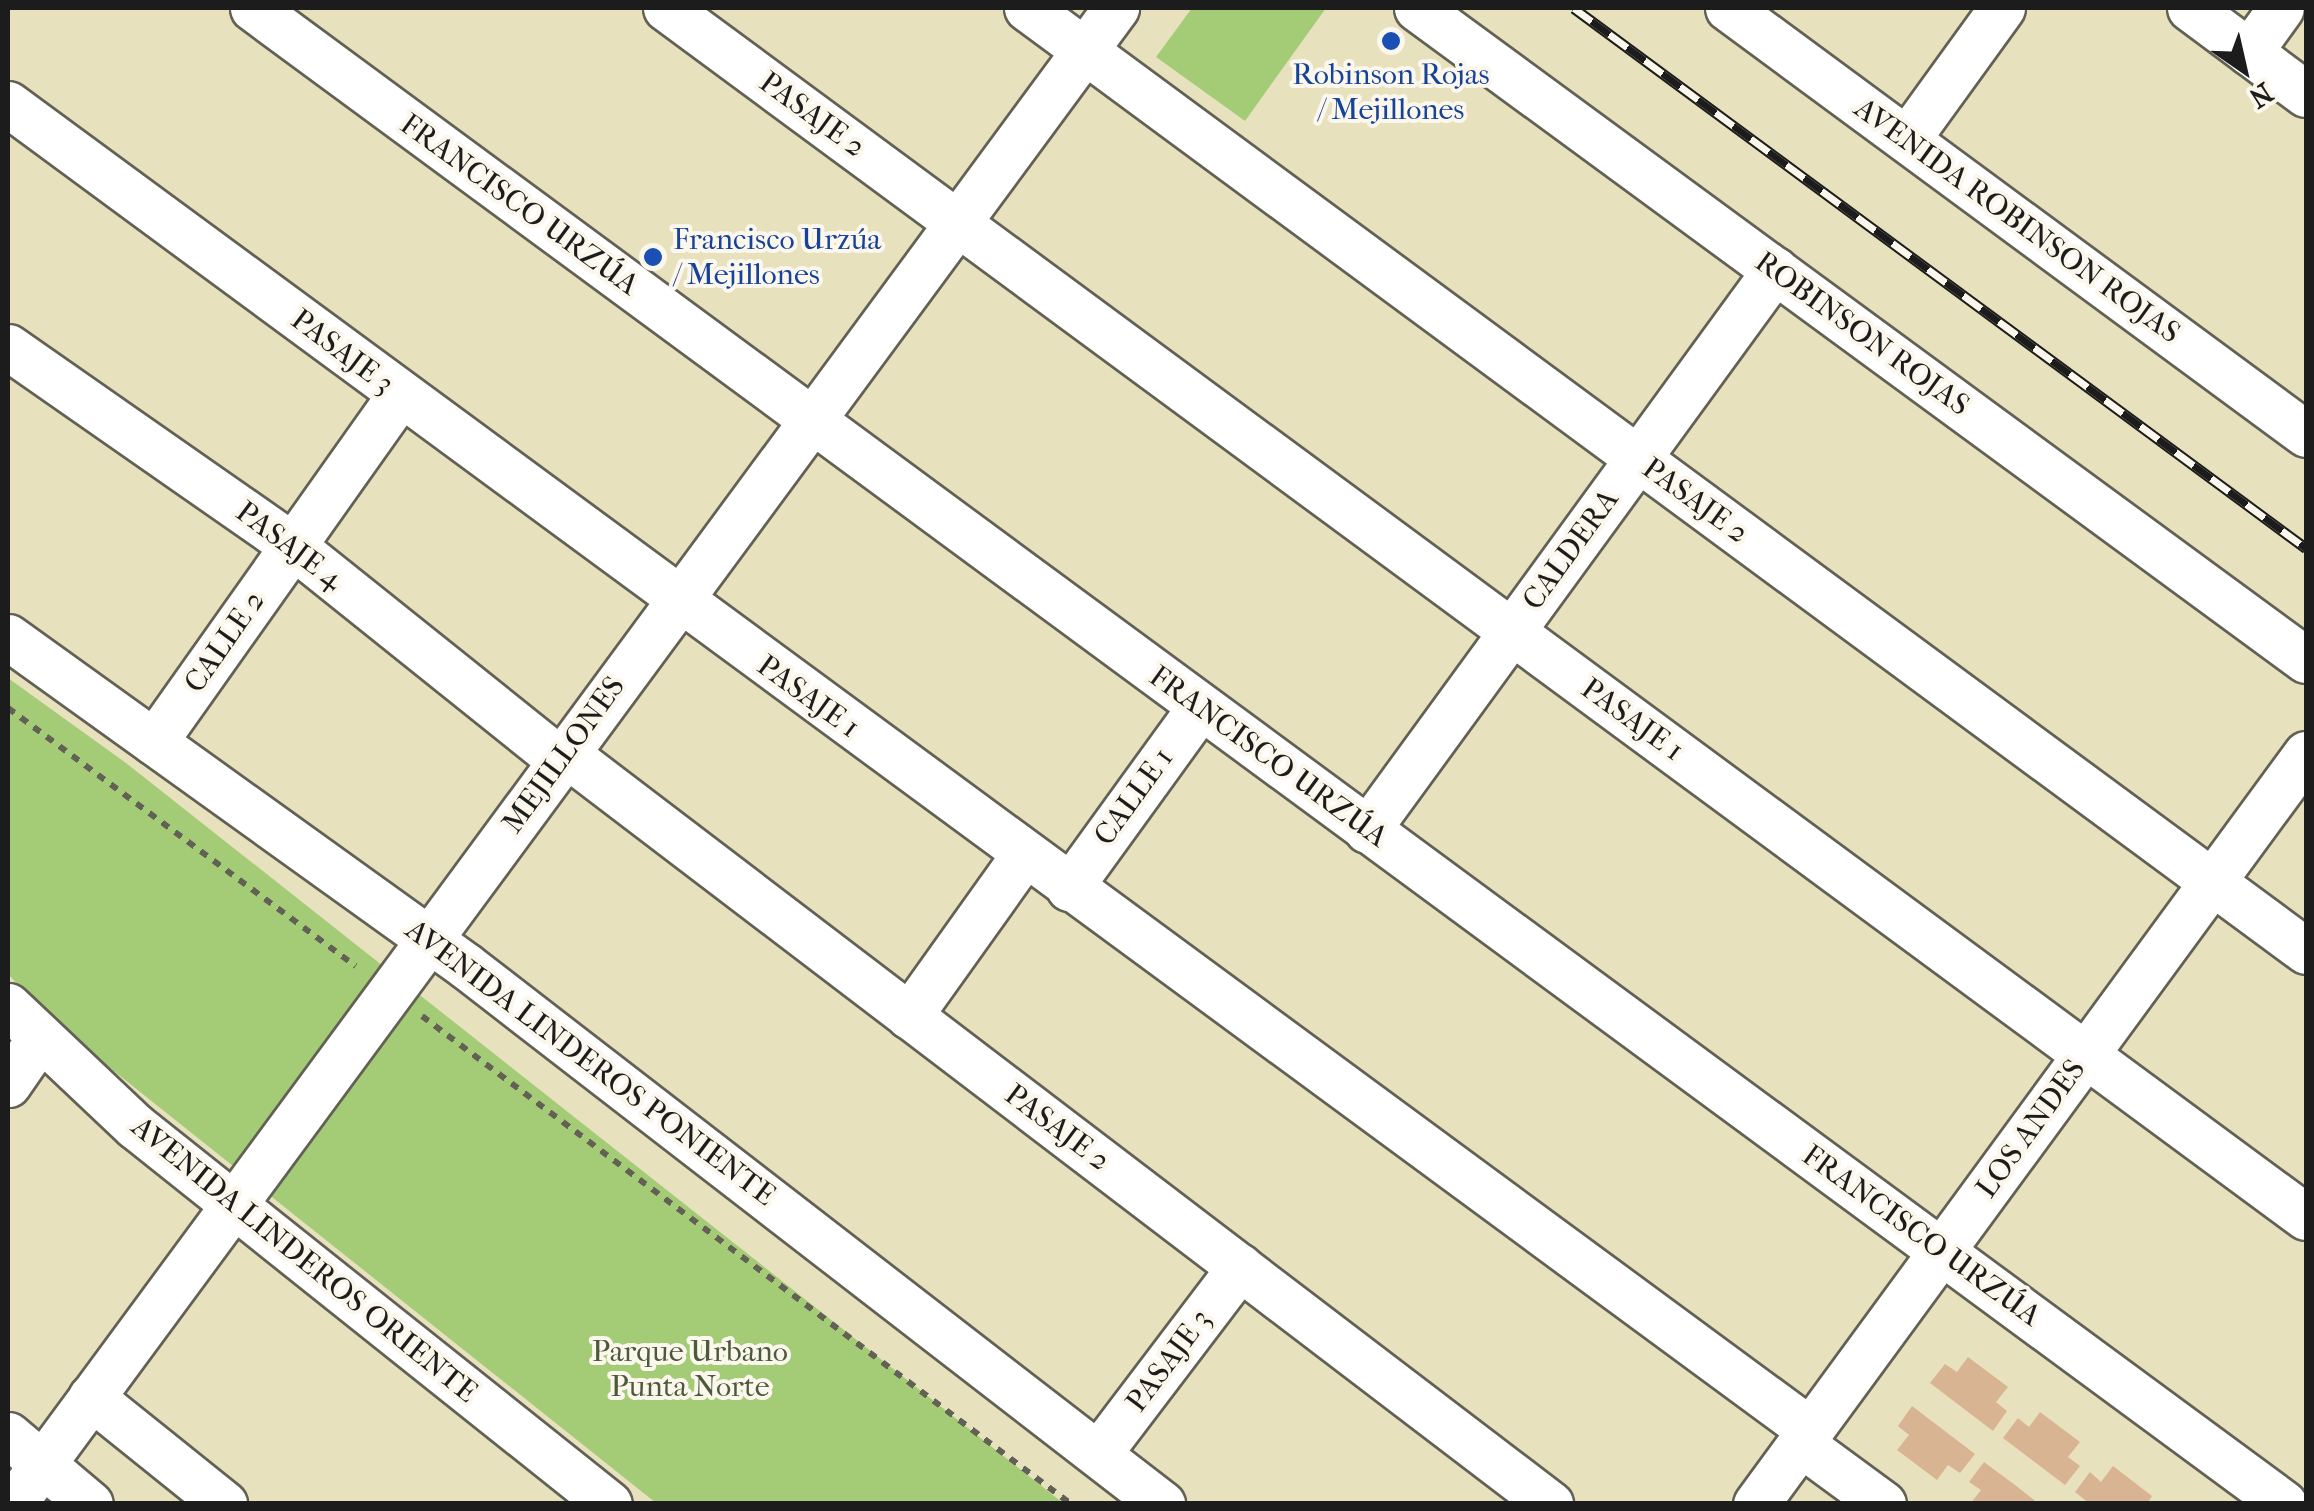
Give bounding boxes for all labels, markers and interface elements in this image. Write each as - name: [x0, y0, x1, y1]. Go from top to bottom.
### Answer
- north arrow: [2194, 20, 2294, 120]
- marker: Robinson Rojas / Mejillones: [1380, 30, 1402, 52]
- place label: Robinson Rojas / Mejillones: [1292, 57, 1490, 128]
- street label: PASAJE 2: [752, 65, 872, 165]
- text: N: [2243, 76, 2279, 115]
- street label: AVENIDA ROBINSON ROJAS: [1847, 91, 2187, 351]
- street label: FRANCISCO URZÚA: [393, 106, 645, 304]
- place label: Francisco Urzúa / Mejillones: [673, 222, 881, 292]
- street label: ROBINSON ROJAS: [1748, 244, 1976, 424]
- marker: Francisco Urzúa / Mejillones: [642, 246, 664, 268]
- street label: PASAJE 3: [284, 302, 400, 402]
- street label: PASAJE 2: [1635, 451, 1755, 551]
- street label: CALDERA: [1515, 483, 1627, 617]
- street label: PASAJE 4: [228, 494, 350, 598]
- street label: CALLE 2: [177, 584, 273, 700]
- street label: PASAJE 1: [750, 648, 866, 746]
- street label: FRANCISCO URZÚA: [1142, 658, 1394, 856]
- street label: MEJILLONES: [495, 670, 633, 840]
- street label: PASAJE 1: [1574, 671, 1690, 769]
- street label: CALLE 1: [1087, 741, 1181, 853]
- street label: AVENIDA LINDEROS PONIENTE: [398, 912, 782, 1214]
- street label: LOS ANDES: [1969, 1053, 2093, 1205]
- street label: PASAJE 2: [997, 1077, 1117, 1179]
- street label: AVENIDA LINDEROS ORIENTE: [124, 1109, 484, 1411]
- street label: FRANCISCO URZÚA: [1795, 1137, 2047, 1335]
- street label: PASAJE 3: [1119, 1303, 1219, 1419]
- park label: Parque Urbano Punta Norte: [592, 1334, 788, 1404]

